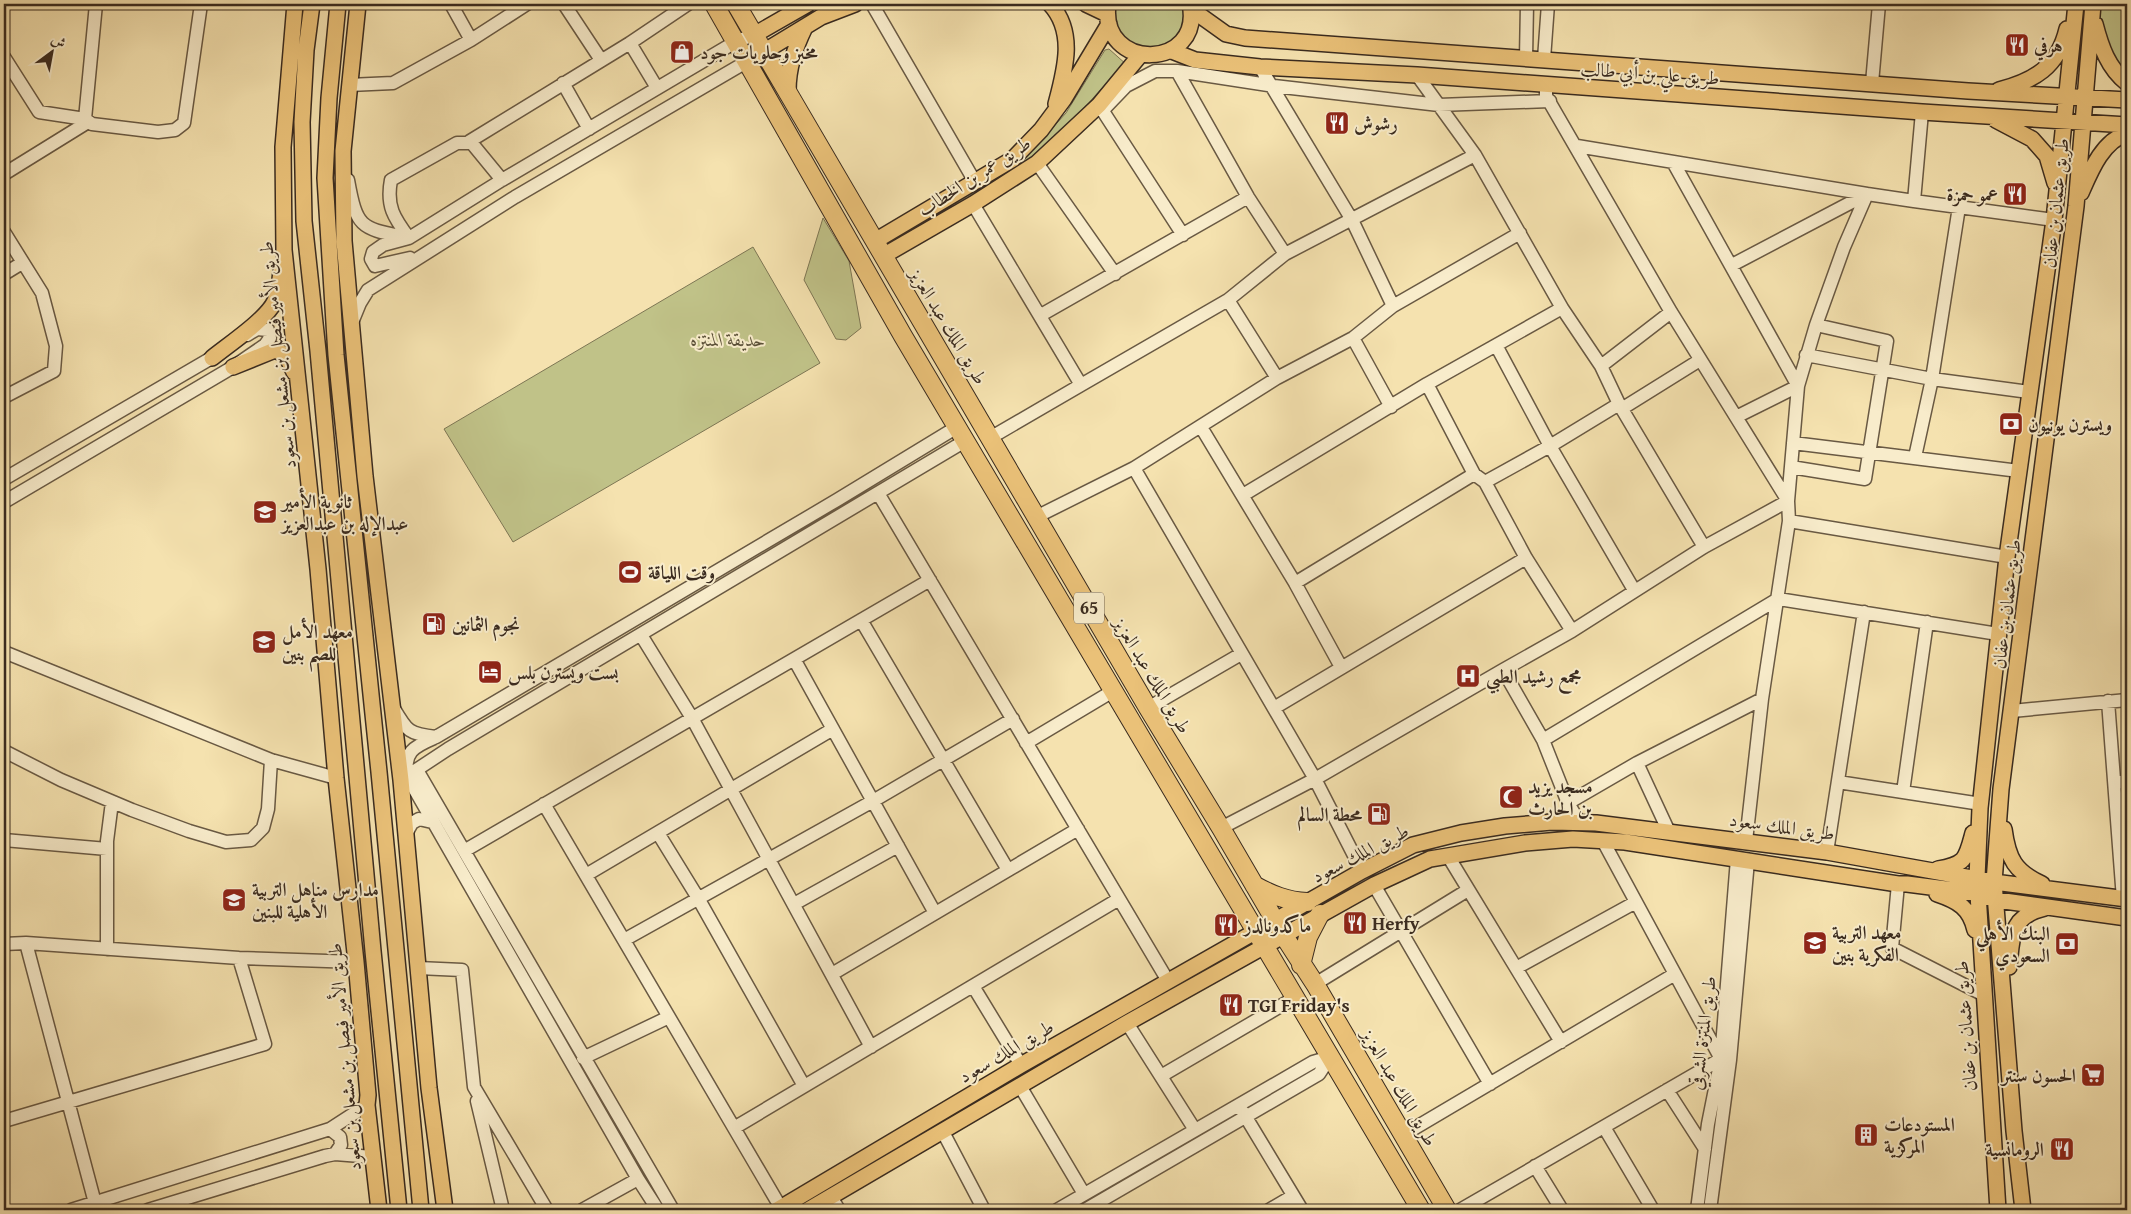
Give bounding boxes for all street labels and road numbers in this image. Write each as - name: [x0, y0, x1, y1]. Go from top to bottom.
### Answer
- street label: طريق علي بن أبي طالب: [1579, 54, 1720, 97]
- street label: طريق عمر بن الخطاب: [912, 129, 1036, 223]
- street label: طريق عثمان بن عفان: [2034, 137, 2076, 269]
- street label: طريق الأمير فيصل بن مشعل بن سعود: [251, 240, 303, 470]
- street label: طريق الملك عبد العزيز: [902, 261, 995, 390]
- street label: طريق عثمان بن عفان: [1984, 537, 2028, 671]
- road number: 65: [1074, 592, 1104, 624]
- street label: طريق الملك عبد العزيز: [1106, 610, 1199, 739]
- street label: طريق الملك سعود: [1728, 805, 1836, 847]
- street label: طريق الملك سعود: [1306, 816, 1414, 890]
- street label: طريق الأمير فيصل بن مشعل بن سعود: [320, 942, 368, 1172]
- street label: طريق عثمان بن عفان: [1946, 960, 1984, 1092]
- street label: طريق المنتزة الشرقي: [1681, 974, 1725, 1092]
- street label: طريق الملك سعود: [953, 1012, 1059, 1090]
- street label: طريق الملك عبد العزيز: [1354, 1021, 1445, 1151]

